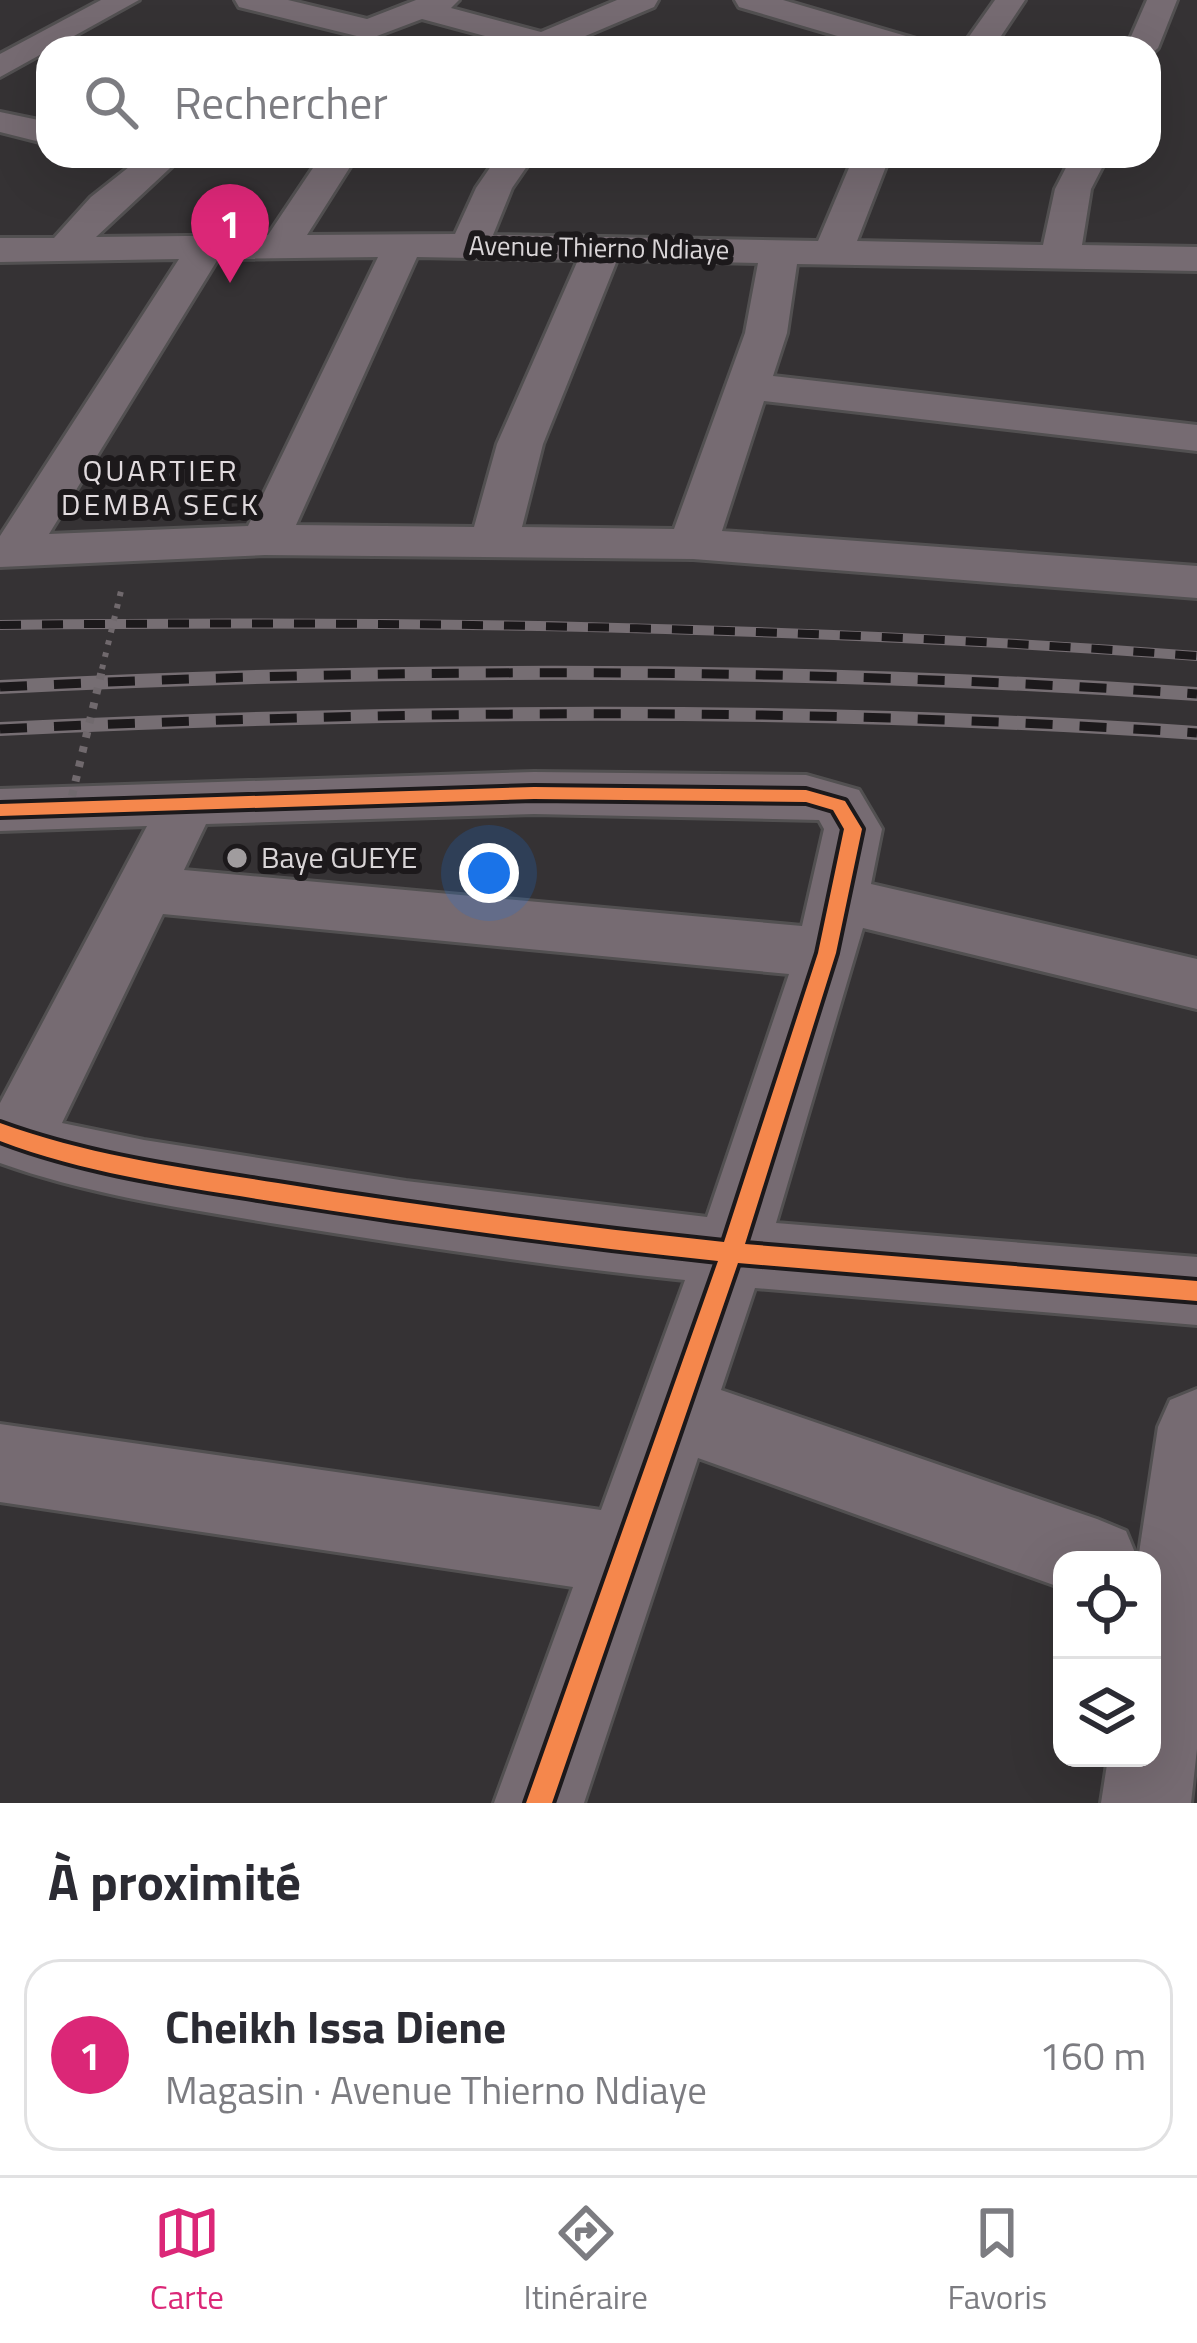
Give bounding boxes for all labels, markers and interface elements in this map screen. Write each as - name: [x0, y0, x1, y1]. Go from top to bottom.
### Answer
- search box: [36, 36, 1161, 168]
- text: Rechercher: [174, 68, 388, 136]
- icon: search: [78, 69, 144, 135]
- pin: 1: [191, 184, 269, 283]
- street label: Avenue Thierno Ndiaye: [468, 224, 730, 269]
- district label: QUARTIER DEMBA SECK: [61, 447, 261, 527]
- place label: Baye GUEYE: [261, 834, 417, 880]
- your location: [459, 843, 519, 903]
- marker: Baye GUEYE: [224, 845, 250, 871]
- map controls: [1053, 1551, 1161, 1767]
- button: locate: [1053, 1551, 1161, 1659]
- button: layers: [1053, 1659, 1161, 1767]
- text: À proximité: [48, 1842, 301, 1920]
- text: Cheikh Issa Diene: [165, 1992, 506, 2060]
- text: 1: [79, 2026, 101, 2085]
- text: 160 m: [1039, 2026, 1146, 2085]
- text: Magasin · Avenue Thierno Ndiaye: [165, 2060, 707, 2119]
- tab: Carte: [150, 2200, 224, 2322]
- tab: Itinéraire: [524, 2200, 648, 2322]
- tab: Favoris: [948, 2200, 1047, 2322]

